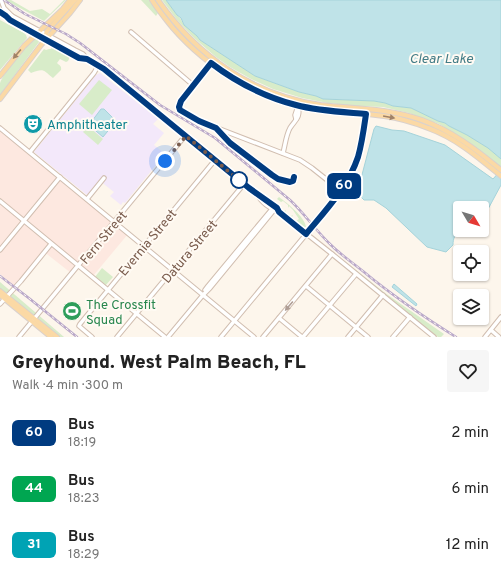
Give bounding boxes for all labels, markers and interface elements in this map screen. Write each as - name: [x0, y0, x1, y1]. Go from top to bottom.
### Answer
- one-way arrow: [13, 49, 22, 60]
- water label: Clear Lake: [409, 51, 474, 68]
- theatre icon: Amphitheater: [22, 113, 44, 135]
- one-way arrow: [383, 114, 395, 120]
- place label: Amphitheater: [47, 118, 128, 134]
- your location: [155, 151, 175, 171]
- unlabelled marker: [230, 171, 248, 189]
- line badge: 60: [326, 173, 362, 199]
- text: 60: [335, 177, 353, 194]
- north arrow: [453, 201, 489, 237]
- map controls: [453, 201, 489, 325]
- street label: Evernia Street: [116, 207, 181, 280]
- street label: Fern Street: [78, 208, 131, 268]
- street label: Datura Street: [159, 217, 222, 287]
- button: locate: [453, 245, 489, 281]
- button: layers: [453, 289, 489, 325]
- place label: The Crossfit Squad: [86, 298, 156, 329]
- sports icon: The Crossfit Squad: [61, 300, 83, 322]
- one-way arrow: [285, 300, 294, 311]
- button: heart: [447, 350, 489, 392]
- text: Greyhound. West Palm Beach, FL: [12, 351, 306, 375]
- text: Walk · 4 min · 300 m: [12, 378, 123, 394]
- text: Bus: [68, 416, 95, 435]
- text: 60: [25, 424, 43, 441]
- text: 2 min: [451, 424, 489, 443]
- text: 18:19: [68, 435, 96, 451]
- text: Bus: [68, 472, 95, 491]
- text: 44: [25, 480, 43, 497]
- text: 6 min: [452, 480, 489, 499]
- text: 18:23: [68, 491, 100, 507]
- text: Bus: [68, 528, 95, 547]
- text: 31: [27, 536, 41, 553]
- text: 12 min: [446, 536, 489, 555]
- text: 18:29: [68, 547, 99, 563]

